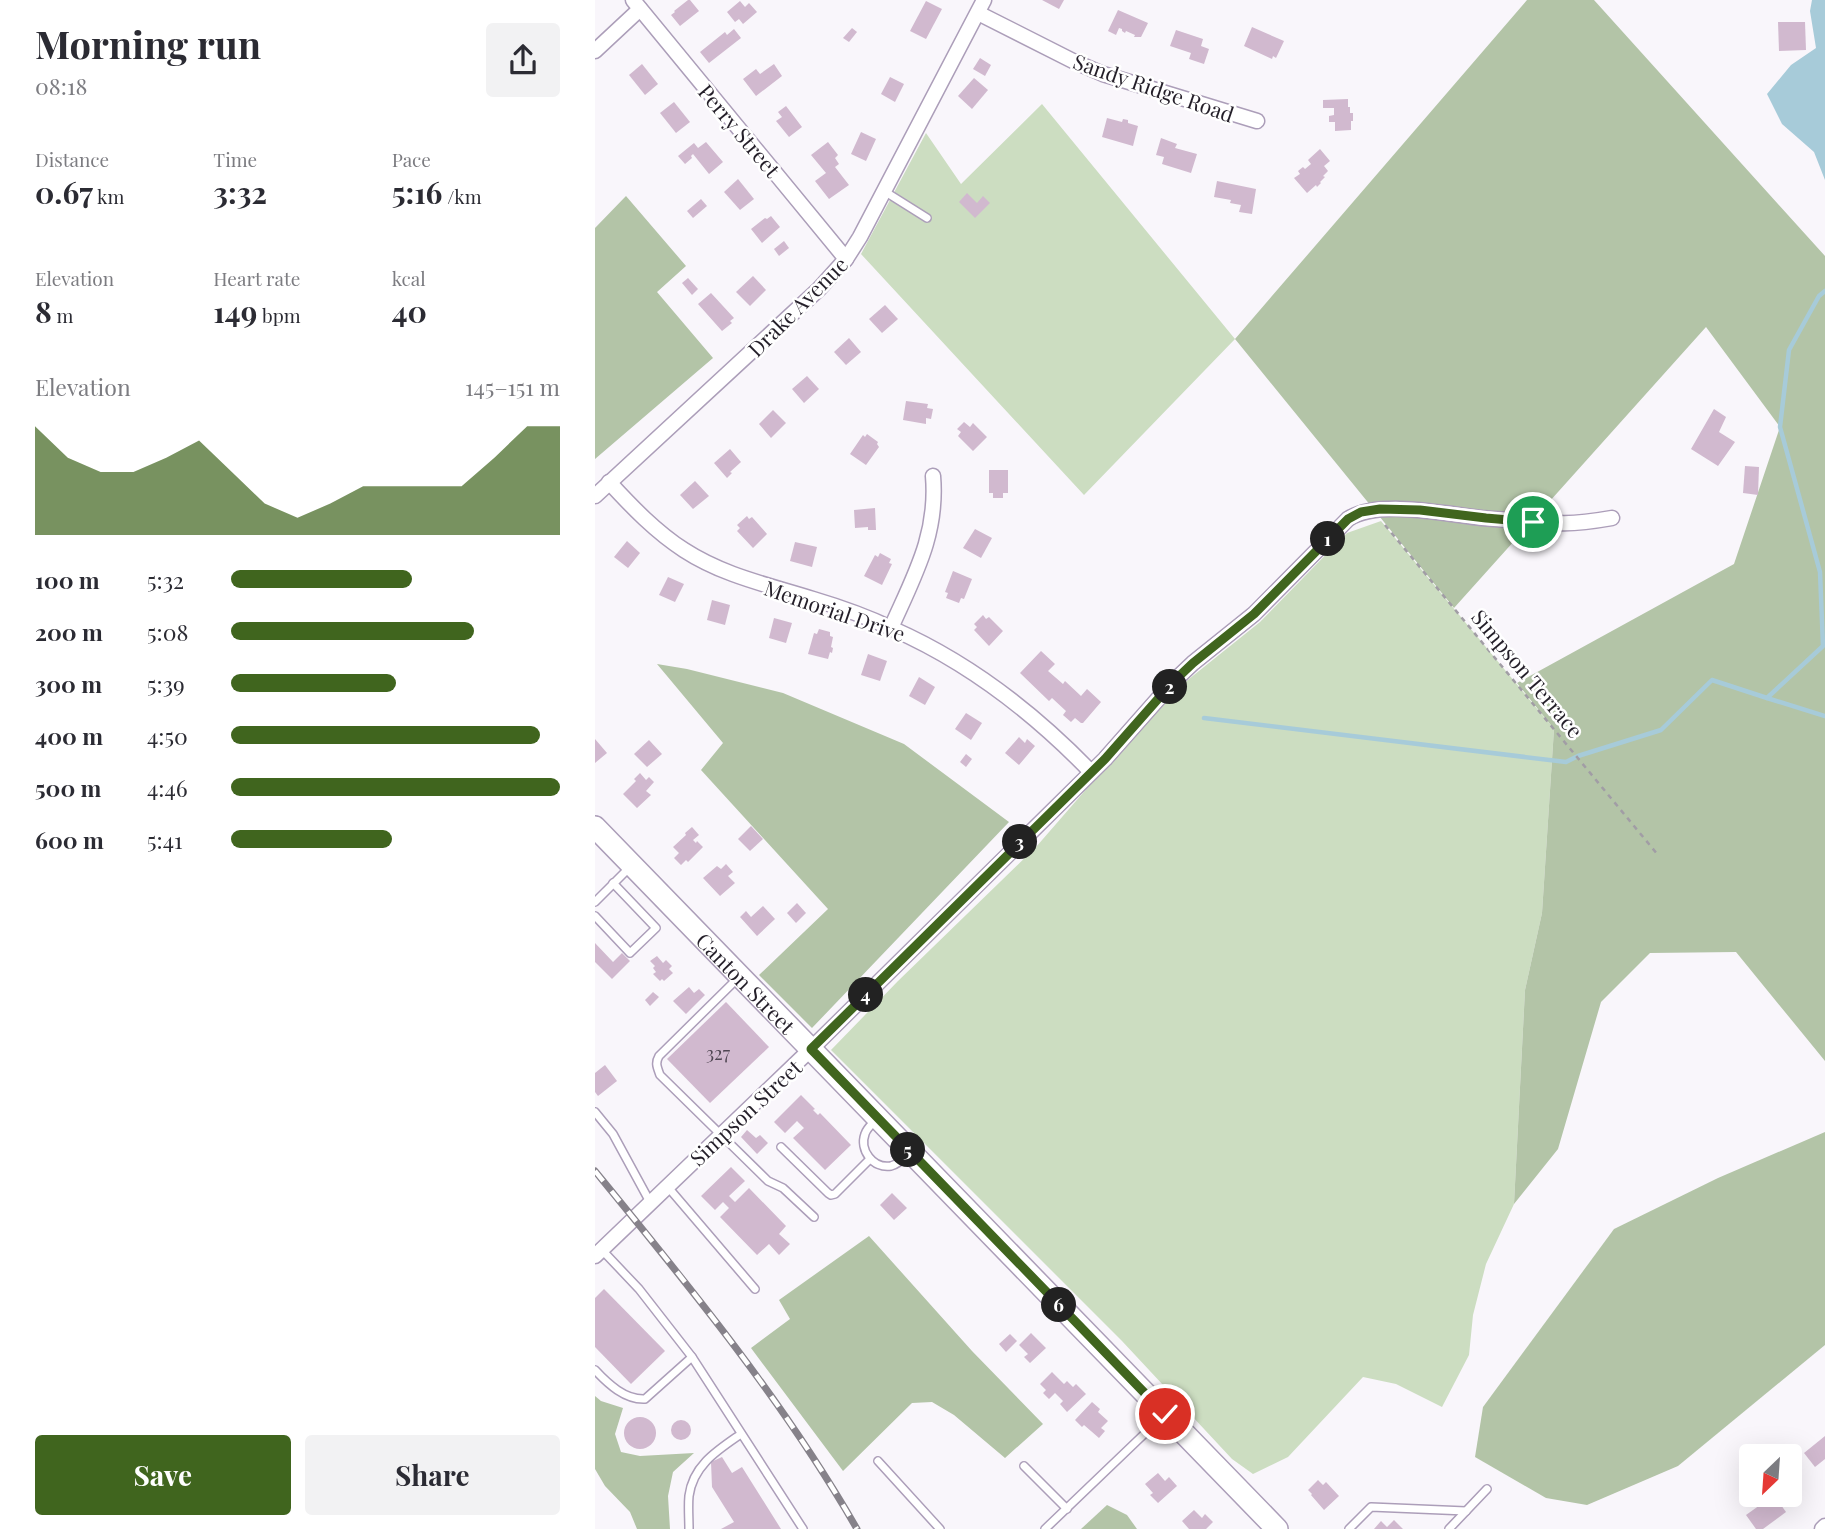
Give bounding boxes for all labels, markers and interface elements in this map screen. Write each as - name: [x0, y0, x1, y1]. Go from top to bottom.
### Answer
- text: Morning run: [35, 18, 261, 69]
- button: share: [486, 23, 560, 97]
- street label: Sandy Ridge Road: [1070, 46, 1238, 128]
- text: 08:18: [35, 70, 87, 101]
- street label: Perry Street: [693, 78, 787, 183]
- text: Distance: [35, 146, 109, 172]
- text: Time: [213, 146, 257, 172]
- text: Pace: [392, 146, 431, 172]
- text: 0.67: [35, 172, 93, 212]
- text: 3:32: [213, 172, 267, 212]
- text: 5:16: [392, 172, 442, 212]
- text: km: [93, 183, 124, 209]
- text: /km: [442, 183, 482, 209]
- street label: Drake Avenue: [741, 250, 853, 362]
- text: Elevation: [35, 265, 114, 291]
- text: Heart rate: [213, 265, 300, 291]
- text: kcal: [392, 265, 426, 291]
- text: 8: [35, 291, 52, 331]
- text: 149: [213, 291, 257, 331]
- text: 40: [392, 291, 427, 331]
- text: m: [52, 302, 73, 328]
- text: bpm: [257, 302, 301, 328]
- text: Elevation: [35, 371, 131, 402]
- text: 145–151 m: [465, 371, 560, 402]
- pin: [1503, 492, 1563, 552]
- icon: arrive: [1514, 503, 1552, 541]
- pin: 1: [1311, 522, 1345, 556]
- text: 1: [1324, 525, 1331, 551]
- text: 100 m: [35, 564, 100, 595]
- text: 5:32: [147, 564, 184, 595]
- street label: Memorial Drive: [761, 573, 909, 647]
- street label: Simpson Terrace: [1466, 603, 1590, 743]
- text: 200 m: [35, 616, 103, 647]
- text: 5:08: [147, 616, 188, 647]
- text: 300 m: [35, 668, 102, 699]
- text: 5:39: [147, 668, 185, 699]
- pin: 2: [1153, 670, 1187, 704]
- text: 2: [1165, 673, 1174, 699]
- text: 400 m: [35, 720, 103, 751]
- text: 4:50: [147, 720, 188, 751]
- text: 500 m: [35, 772, 101, 803]
- text: 4:46: [147, 772, 188, 803]
- text: 600 m: [35, 824, 104, 855]
- text: 5:41: [147, 824, 183, 855]
- pin: 3: [1003, 824, 1037, 860]
- text: 3: [1015, 828, 1024, 854]
- street label: Canton Street: [691, 926, 802, 1040]
- pin: 4: [849, 978, 883, 1012]
- text: 4: [860, 981, 871, 1007]
- house number: 327: [706, 1041, 731, 1065]
- street label: Simpson Street: [683, 1052, 807, 1171]
- pin: 5: [891, 1132, 925, 1168]
- text: 5: [903, 1136, 912, 1162]
- pin: 6: [1042, 1288, 1077, 1322]
- text: 6: [1053, 1291, 1064, 1317]
- pin: [1135, 1384, 1195, 1444]
- icon: check: [1146, 1395, 1184, 1433]
- button: Save: [35, 1435, 291, 1515]
- button: Share: [305, 1435, 560, 1515]
- north arrow: [1739, 1444, 1803, 1507]
- map controls: [1739, 1444, 1802, 1507]

